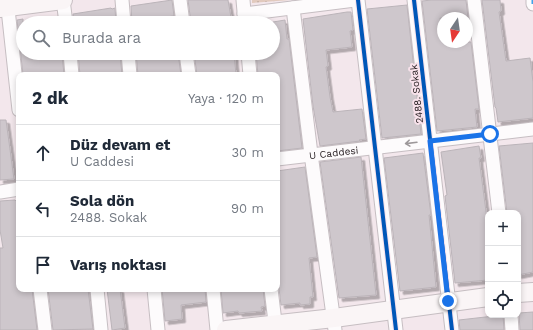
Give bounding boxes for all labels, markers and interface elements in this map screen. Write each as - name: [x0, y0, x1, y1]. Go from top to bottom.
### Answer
- north arrow: [437, 12, 473, 48]
- search box: [16, 16, 280, 60]
- icon: search: [30, 27, 52, 49]
- text: Burada ara: [62, 29, 141, 47]
- street label: 2488. Sokak: [408, 64, 425, 124]
- text: 2 dk: [32, 88, 68, 108]
- text: Yaya · 120 m: [188, 91, 264, 106]
- route start: [481, 125, 499, 143]
- text: Düz devam et: [70, 136, 170, 154]
- one-way arrow: [405, 139, 418, 147]
- icon: ahead: [32, 142, 54, 164]
- text: 30 m: [232, 145, 264, 160]
- street label: U Caddesi: [309, 145, 359, 161]
- text: U Caddesi: [70, 154, 134, 169]
- text: Sola dön: [70, 192, 134, 210]
- icon: left: [32, 198, 54, 220]
- text: 90 m: [231, 201, 264, 216]
- text: 2488. Sokak: [70, 210, 147, 225]
- map controls: [485, 210, 521, 318]
- button: +: [485, 210, 521, 246]
- button: −: [485, 246, 521, 282]
- icon: arrive: [32, 254, 54, 276]
- text: Varış noktası: [70, 256, 167, 274]
- button: locate: [485, 282, 521, 318]
- route end: [439, 292, 457, 310]

